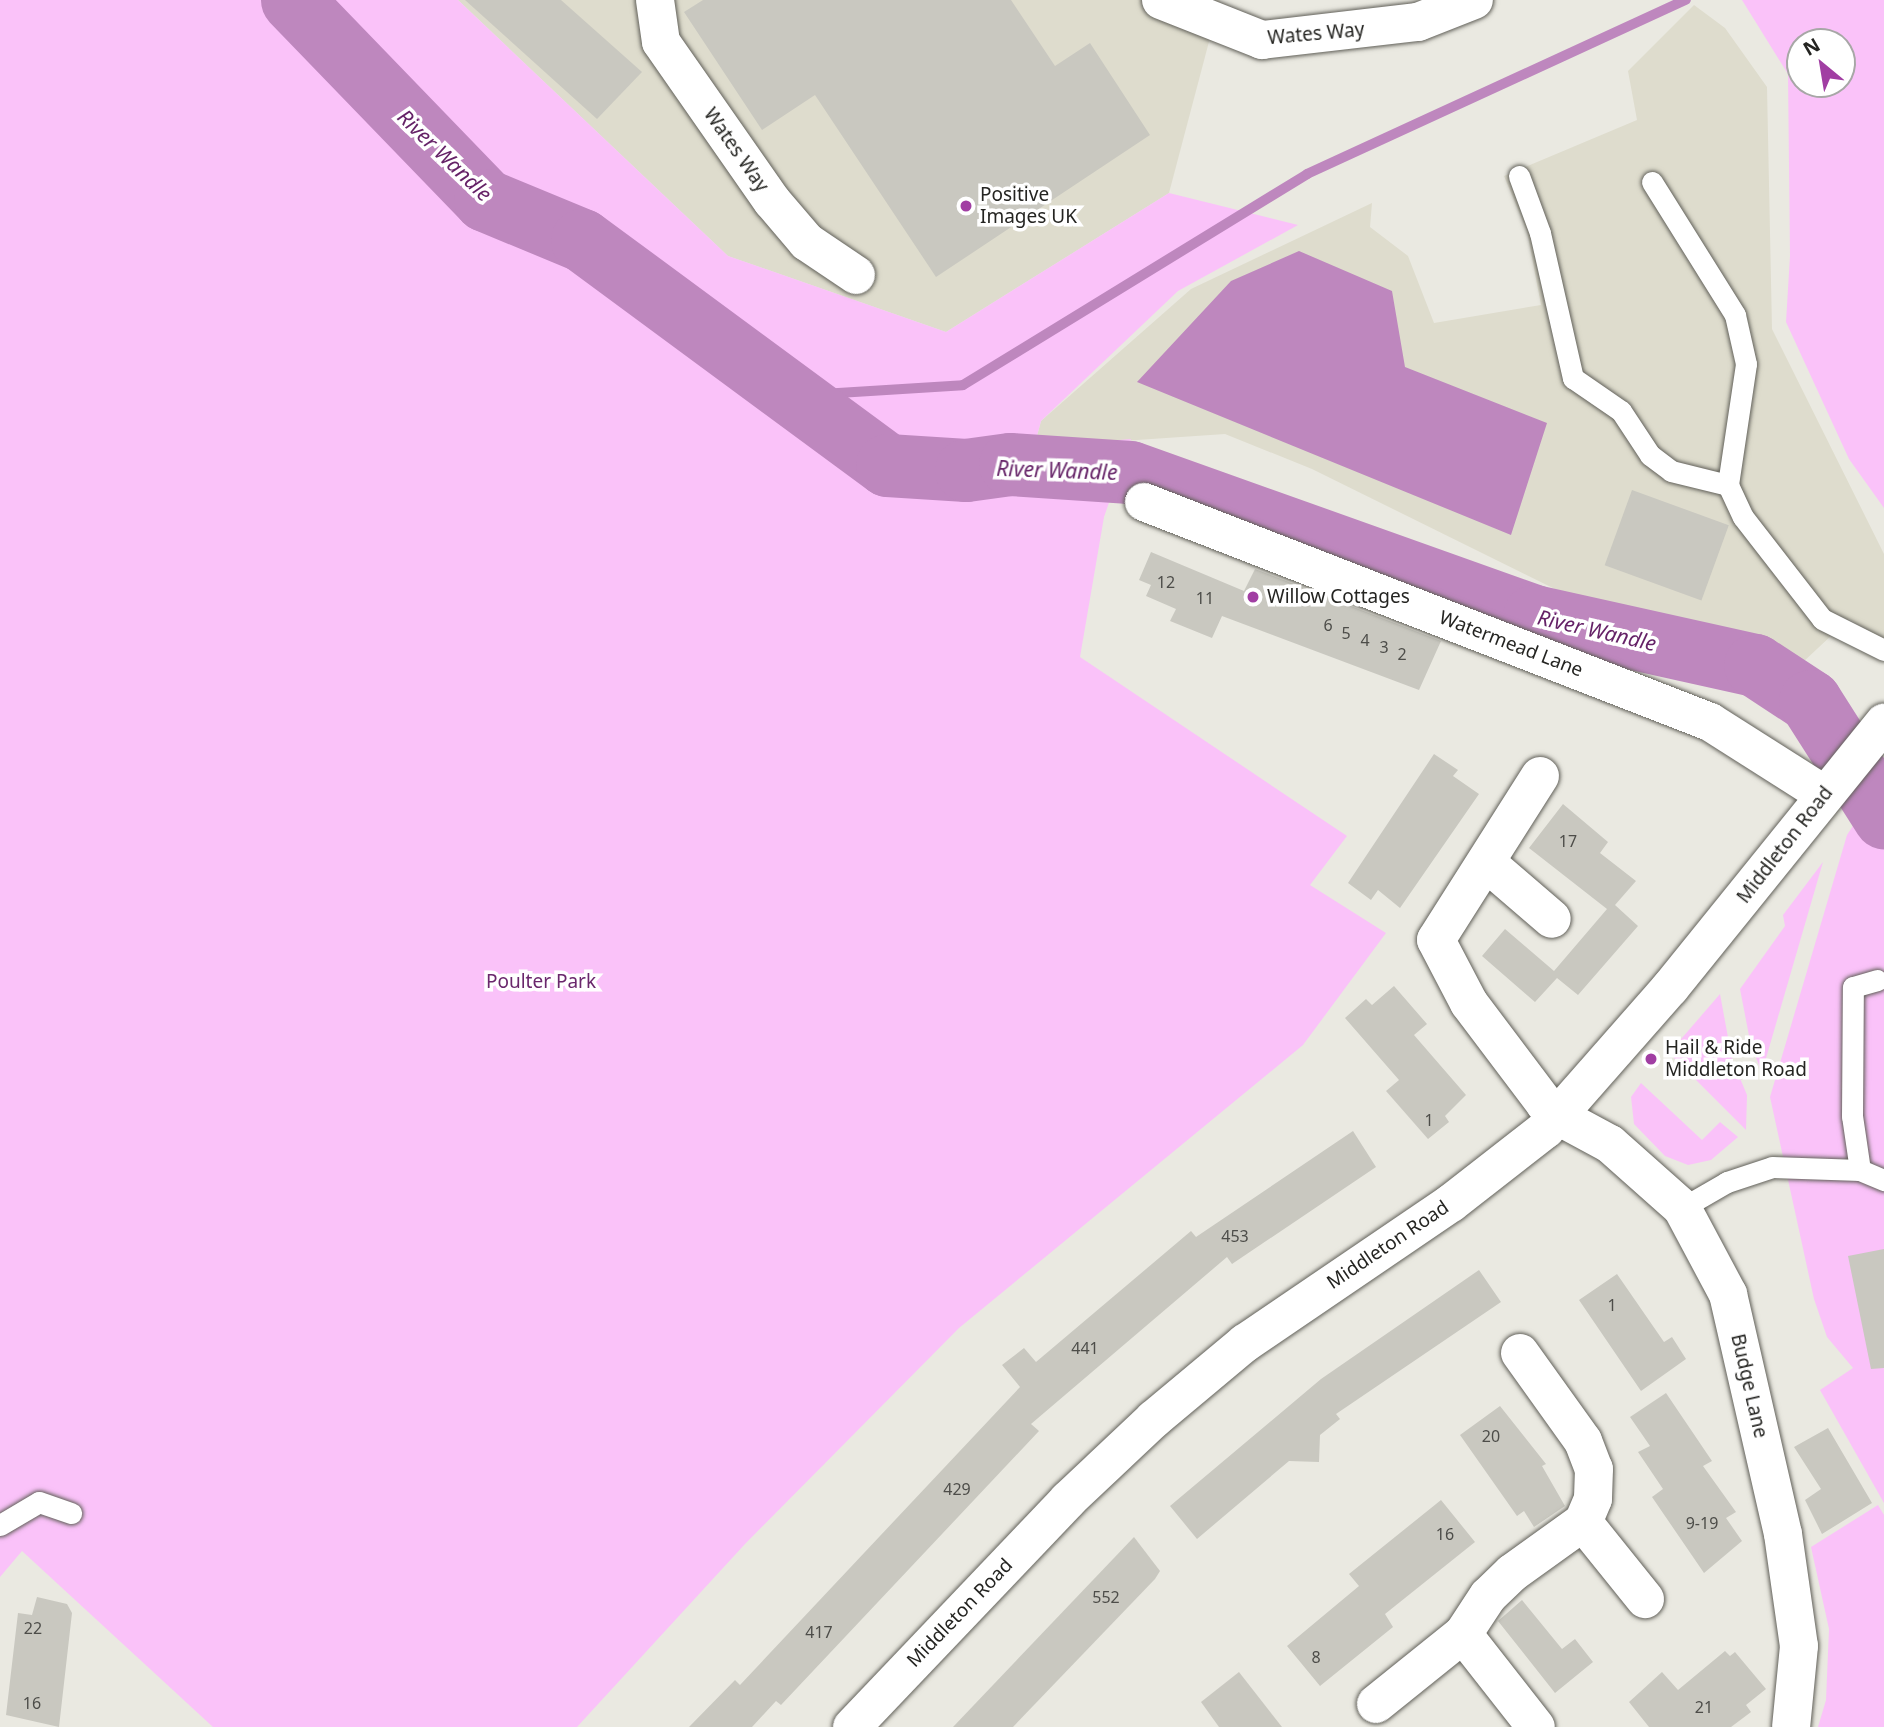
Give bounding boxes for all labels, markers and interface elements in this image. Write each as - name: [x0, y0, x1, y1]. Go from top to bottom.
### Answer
- street label: Wates Way: [1267, 18, 1365, 50]
- north arrow: [1786, 28, 1856, 98]
- text: N: [1798, 31, 1825, 62]
- water label: River Wandle: [393, 104, 497, 206]
- street label: Wates Way: [699, 104, 773, 196]
- place label: Positive Images UK: [980, 184, 1077, 228]
- marker: Positive Images UK: [958, 198, 974, 214]
- water label: River Wandle: [996, 455, 1118, 485]
- house number: 12: [1157, 572, 1175, 592]
- place label: Willow Cottages: [1267, 586, 1410, 608]
- house number: 11: [1196, 588, 1214, 608]
- marker: Willow Cottages: [1245, 589, 1261, 605]
- water label: River Wandle: [1535, 604, 1659, 656]
- street label: Watermead Lane: [1436, 606, 1586, 682]
- house number: 6: [1323, 615, 1333, 635]
- house number: 5: [1341, 623, 1351, 643]
- house number: 4: [1360, 630, 1370, 650]
- house number: 3: [1379, 637, 1389, 657]
- house number: 2: [1397, 644, 1407, 664]
- street label: Middleton Road: [1732, 782, 1838, 908]
- house number: 17: [1559, 831, 1577, 851]
- park label: Poulter Park: [486, 971, 596, 993]
- place label: Hail & Ride Middleton Road: [1665, 1037, 1807, 1081]
- marker: Hail & Ride Middleton Road: [1643, 1051, 1659, 1067]
- house number: 1: [1424, 1110, 1434, 1130]
- street label: Middleton Road: [1323, 1196, 1453, 1294]
- house number: 453: [1221, 1226, 1249, 1246]
- house number: 1: [1607, 1295, 1617, 1315]
- street label: Budge Lane: [1726, 1332, 1772, 1440]
- house number: 441: [1071, 1338, 1099, 1358]
- house number: 20: [1482, 1426, 1500, 1446]
- house number: 429: [943, 1479, 971, 1499]
- house number: 9-19: [1686, 1513, 1718, 1533]
- house number: 16: [1436, 1524, 1454, 1544]
- street label: Middleton Road: [903, 1554, 1017, 1672]
- house number: 552: [1092, 1587, 1120, 1607]
- house number: 22: [24, 1618, 42, 1638]
- house number: 417: [805, 1622, 833, 1642]
- house number: 8: [1311, 1647, 1321, 1667]
- house number: 16: [23, 1693, 41, 1713]
- house number: 21: [1695, 1697, 1713, 1717]

